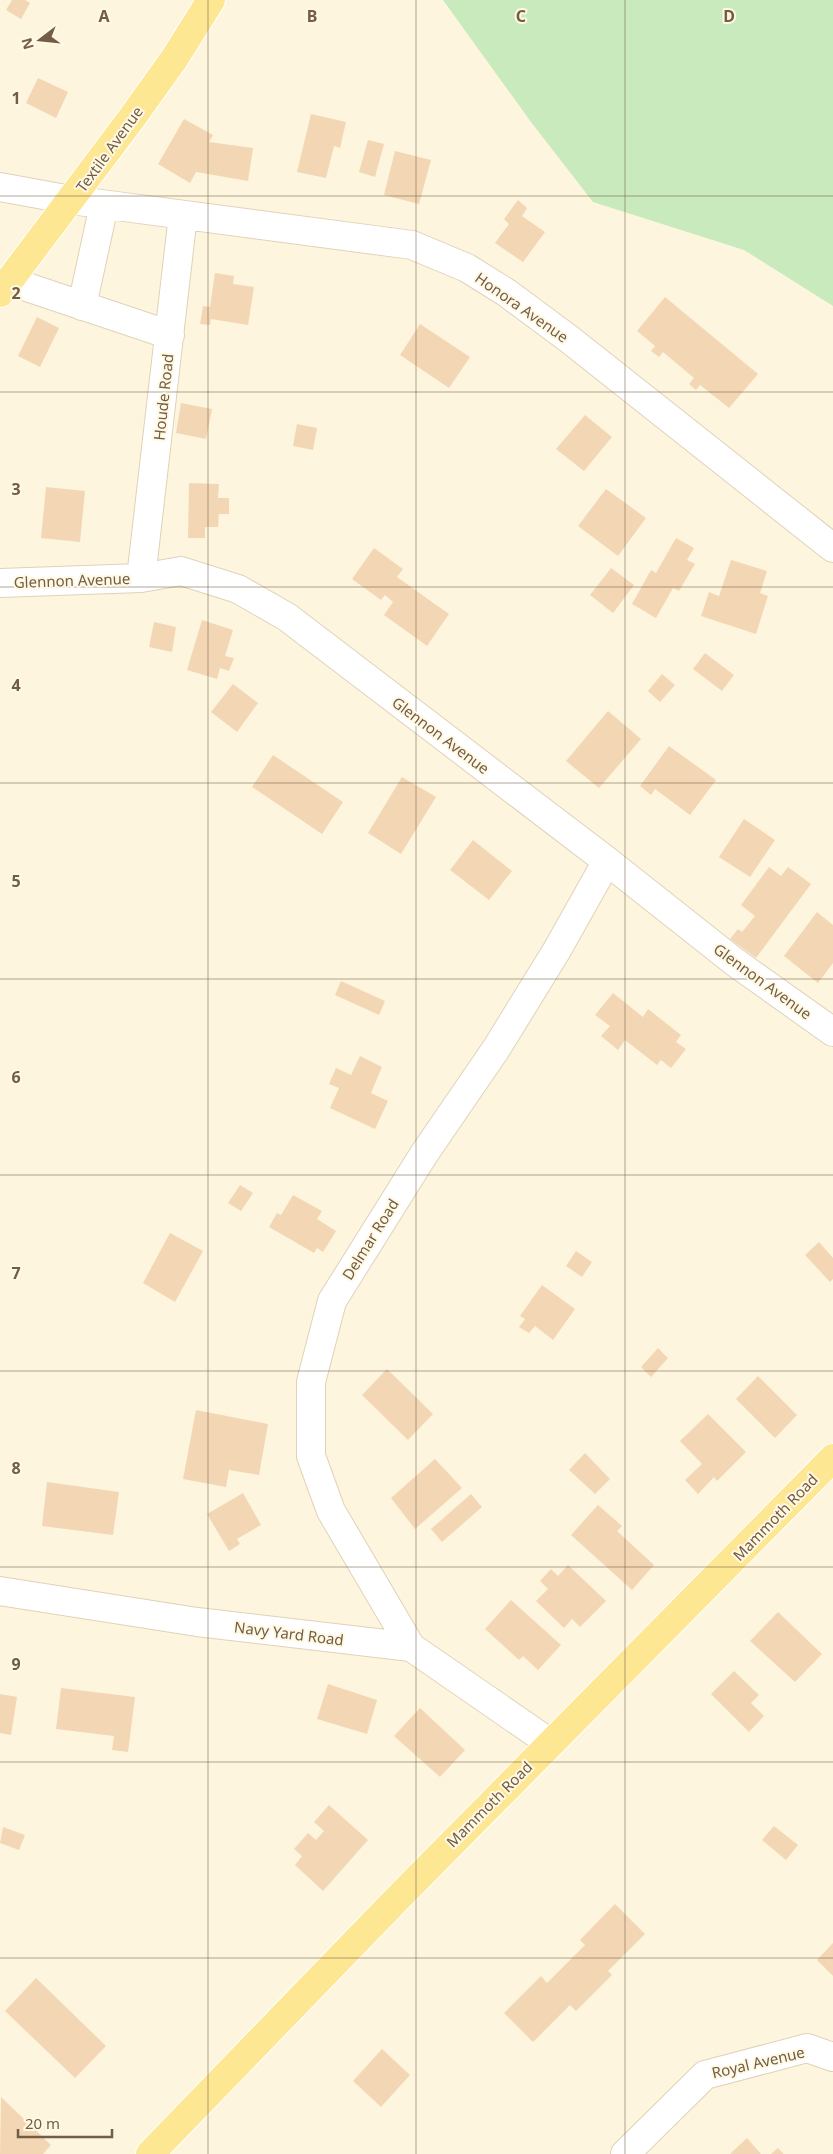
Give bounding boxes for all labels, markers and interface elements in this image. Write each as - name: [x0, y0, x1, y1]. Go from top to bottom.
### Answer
- text: A: [98, 5, 110, 27]
- text: B: [307, 5, 317, 27]
- text: C: [516, 5, 526, 27]
- text: D: [723, 5, 735, 27]
- north arrow: [15, 15, 65, 65]
- text: N: [16, 36, 38, 52]
- text: 1: [11, 87, 21, 109]
- street label: Textile Avenue: [71, 102, 147, 196]
- street label: Honora Avenue: [471, 267, 573, 347]
- text: 2: [11, 282, 21, 304]
- street label: Houde Road: [149, 353, 177, 441]
- text: 3: [11, 478, 21, 500]
- street label: Glennon Avenue: [13, 568, 131, 592]
- text: 4: [11, 674, 21, 696]
- street label: Glennon Avenue: [388, 692, 494, 778]
- text: 5: [11, 870, 21, 892]
- street label: Glennon Avenue: [710, 939, 816, 1023]
- text: 6: [11, 1066, 21, 1088]
- street label: Delmar Road: [337, 1195, 403, 1283]
- text: 7: [11, 1262, 21, 1284]
- text: 8: [11, 1457, 21, 1479]
- street label: Mammoth Road: [728, 1469, 822, 1565]
- street label: Navy Yard Road: [233, 1616, 345, 1650]
- text: 9: [11, 1653, 21, 1675]
- street label: Mammoth Road: [442, 1757, 536, 1851]
- street label: Royal Avenue: [710, 2042, 806, 2082]
- scale bar: [18, 2106, 111, 2138]
- text: 20 m: [25, 2113, 60, 2133]

